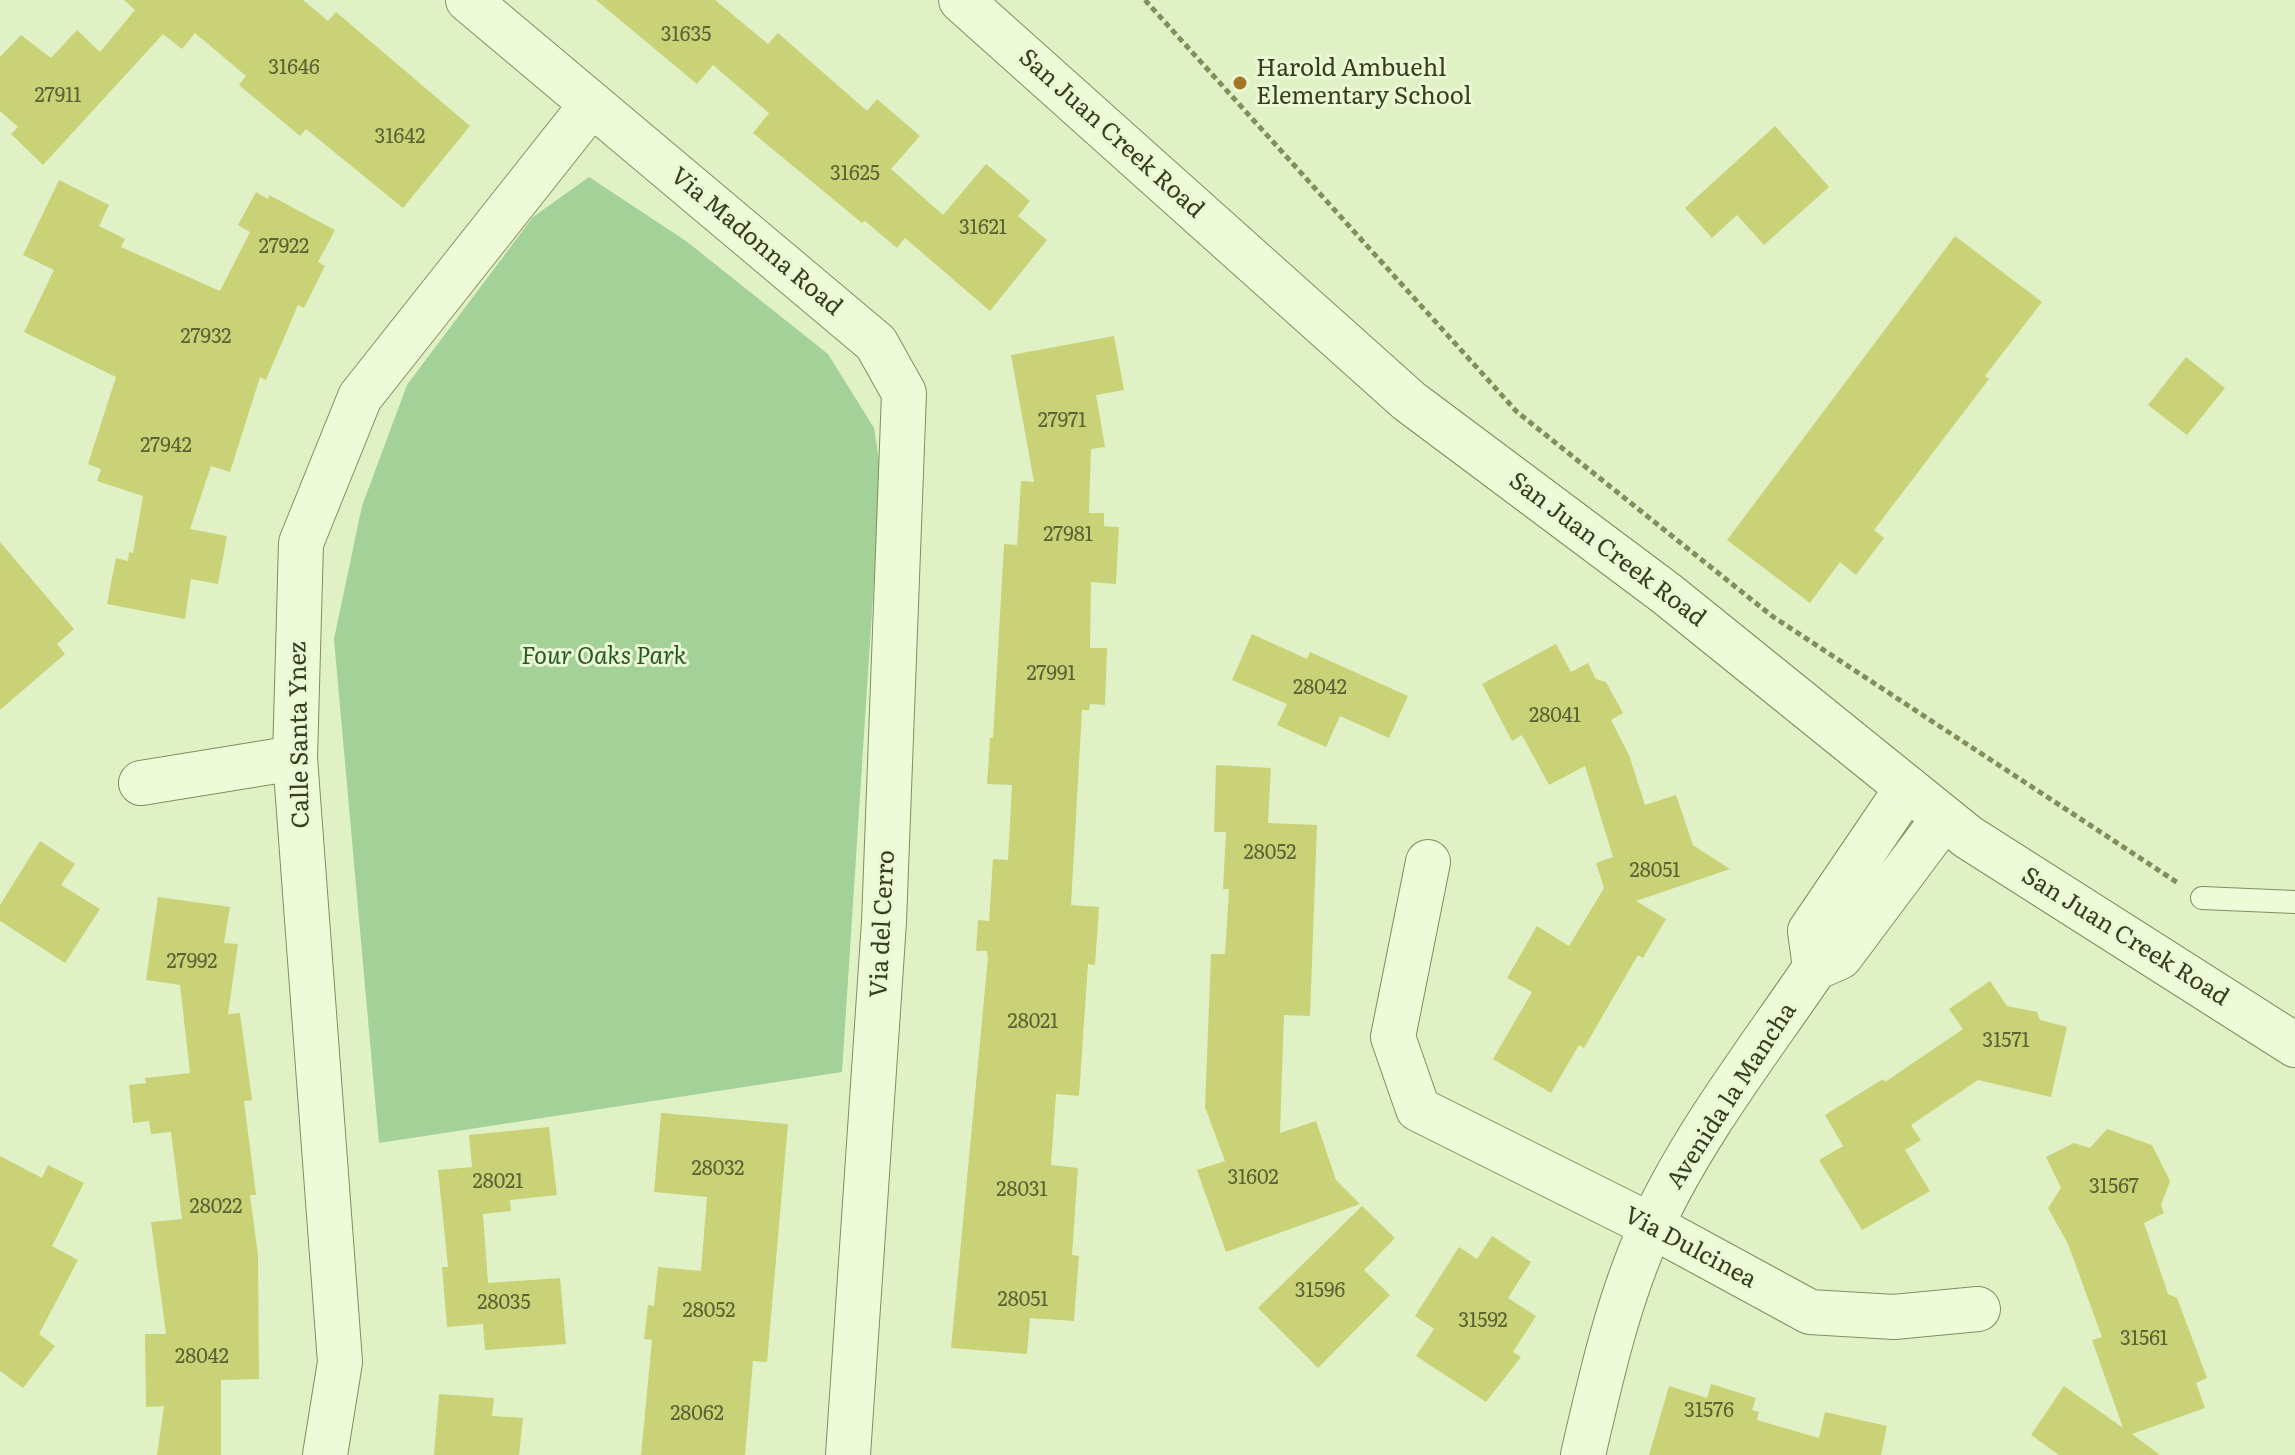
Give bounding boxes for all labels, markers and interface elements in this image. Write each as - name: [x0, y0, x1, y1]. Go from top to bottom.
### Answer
- house number: 31635: [661, 23, 711, 47]
- street label: San Juan Creek Road: [1013, 43, 1209, 225]
- place label: Harold Ambuehl Elementary School: [1256, 55, 1472, 111]
- house number: 31646: [268, 56, 320, 80]
- marker: Harold Ambuehl Elementary School: [1231, 74, 1249, 92]
- house number: 27911: [35, 84, 81, 108]
- house number: 31642: [375, 125, 425, 149]
- street label: Via Madonna Road: [664, 162, 848, 322]
- house number: 31625: [830, 162, 880, 186]
- house number: 31621: [959, 216, 1007, 240]
- house number: 27922: [259, 235, 309, 259]
- house number: 27932: [181, 325, 231, 349]
- house number: 27971: [1038, 409, 1086, 433]
- house number: 27942: [140, 434, 192, 458]
- street label: San Juan Creek Road: [1503, 467, 1711, 633]
- house number: 27981: [1043, 523, 1093, 547]
- street label: Calle Santa Ynez: [284, 641, 316, 829]
- park label: Four Oaks Park: [521, 643, 687, 671]
- house number: 27991: [1026, 662, 1076, 686]
- house number: 28042: [1293, 676, 1347, 700]
- house number: 28041: [1529, 704, 1581, 728]
- house number: 28052: [1244, 841, 1296, 865]
- street label: Via del Cerro: [865, 849, 901, 999]
- house number: 28051: [1629, 859, 1681, 883]
- street label: San Juan Creek Road: [2016, 862, 2234, 1012]
- house number: 27992: [167, 950, 217, 974]
- street label: Avenida la Mancha: [1661, 998, 1803, 1194]
- house number: 28021: [1008, 1010, 1058, 1034]
- house number: 31571: [1982, 1029, 2030, 1053]
- house number: 28032: [692, 1157, 744, 1181]
- house number: 31602: [1227, 1166, 1279, 1190]
- house number: 28021: [473, 1170, 523, 1194]
- house number: 31567: [2089, 1175, 2139, 1199]
- house number: 28031: [996, 1178, 1048, 1202]
- house number: 28022: [190, 1195, 242, 1219]
- street label: Via Dulcinea: [1619, 1201, 1761, 1295]
- house number: 31596: [1295, 1279, 1345, 1303]
- house number: 28051: [997, 1288, 1049, 1312]
- house number: 28035: [477, 1291, 531, 1315]
- house number: 28052: [683, 1299, 735, 1323]
- house number: 31592: [1458, 1309, 1508, 1333]
- house number: 31561: [2120, 1327, 2168, 1351]
- house number: 28042: [175, 1345, 229, 1369]
- house number: 31576: [1684, 1399, 1734, 1423]
- house number: 28062: [670, 1402, 724, 1426]

